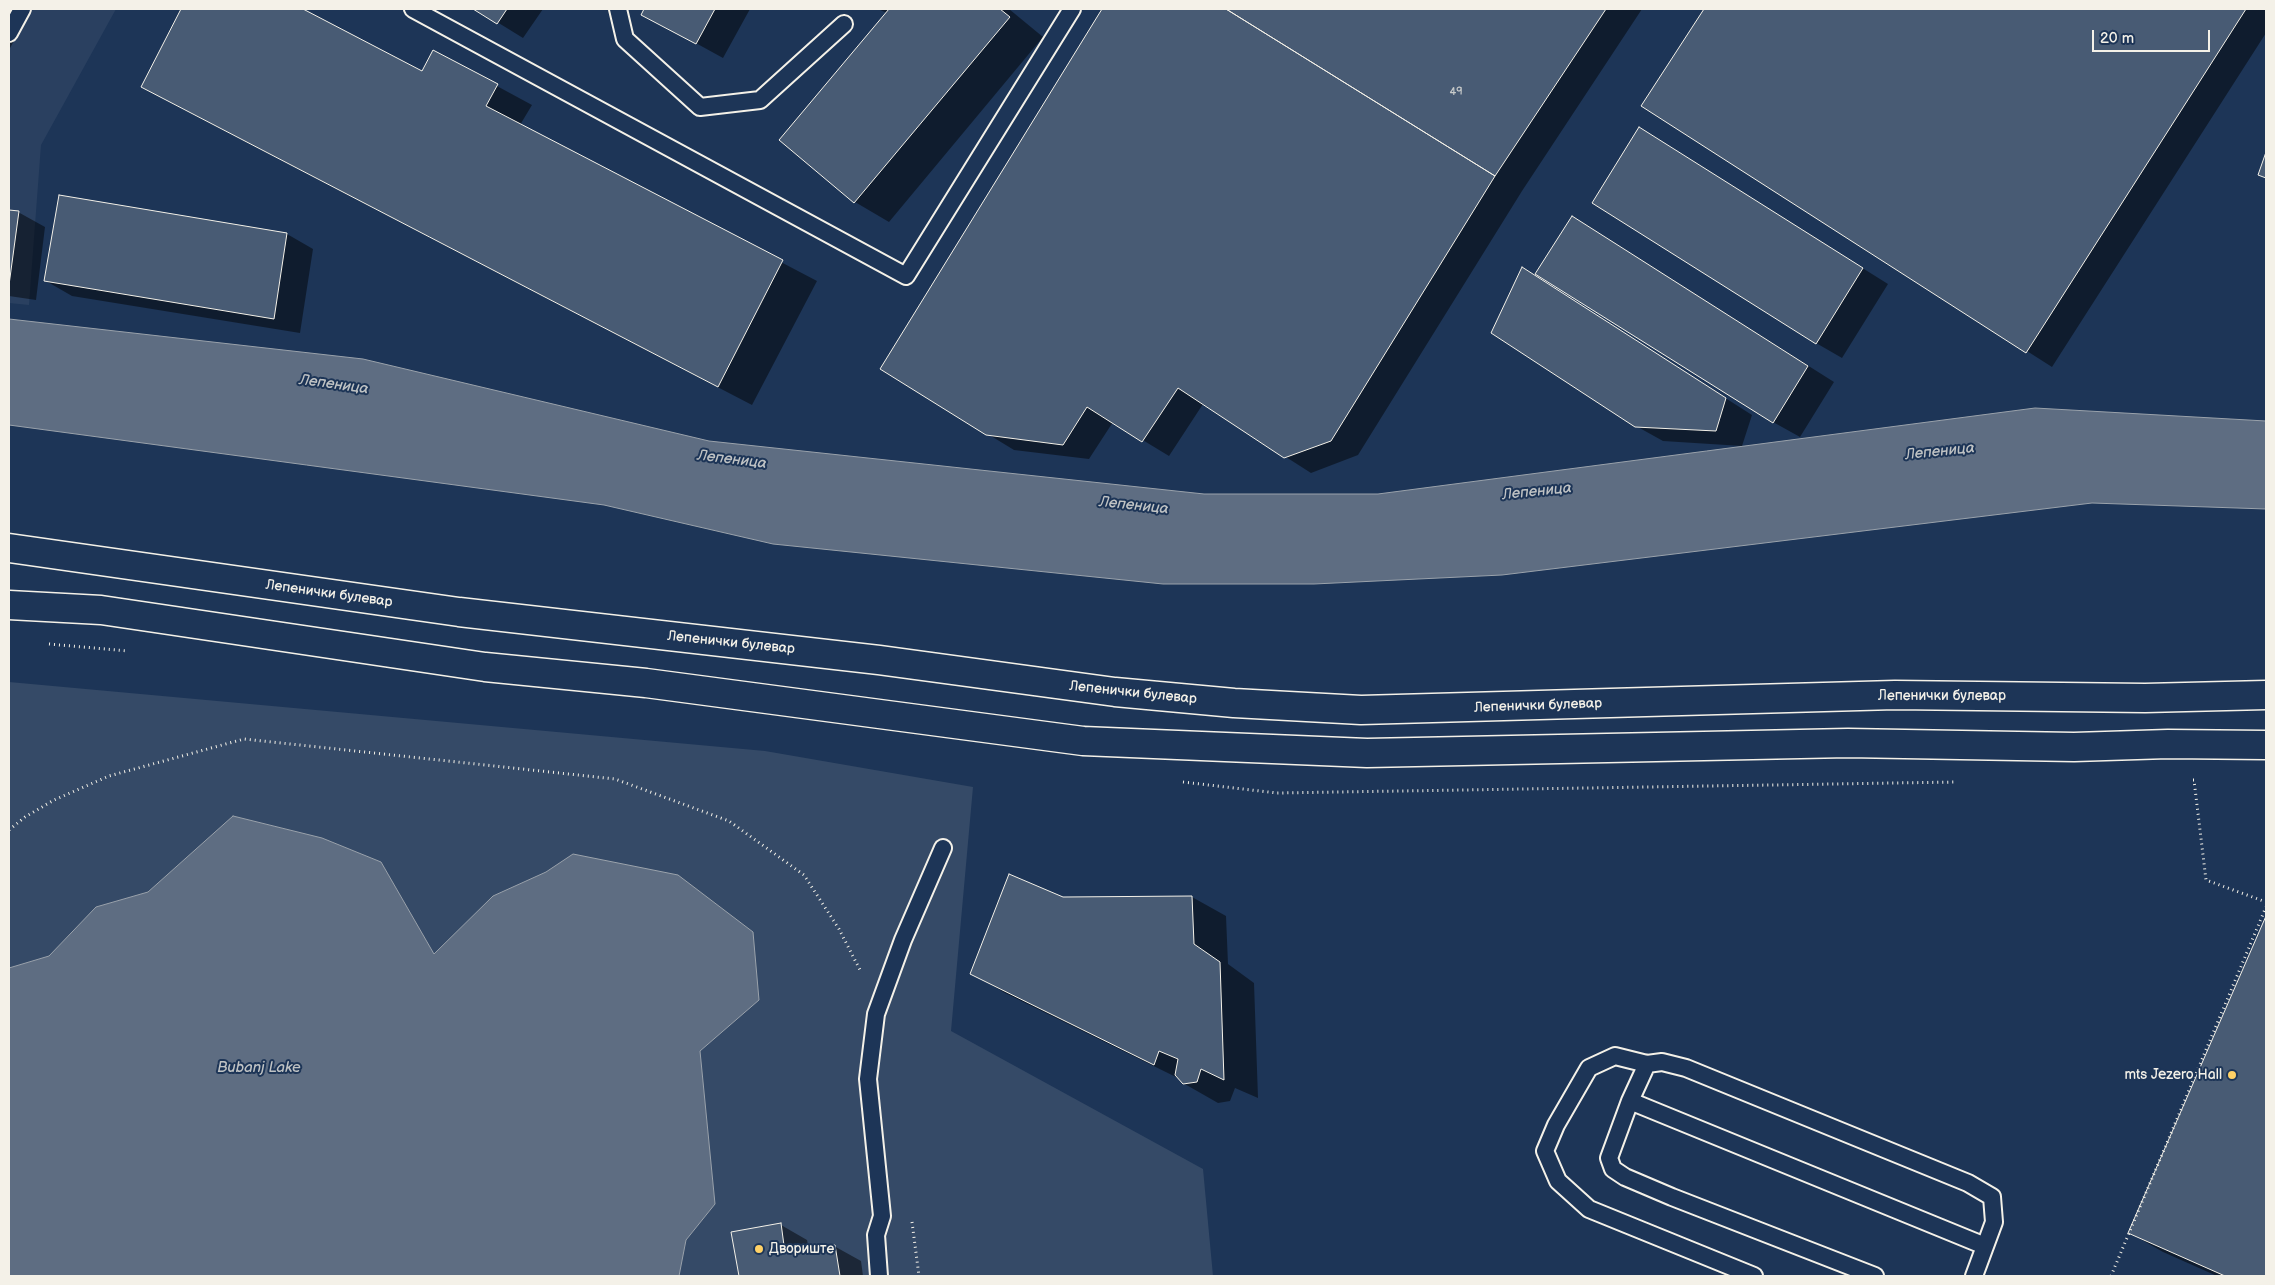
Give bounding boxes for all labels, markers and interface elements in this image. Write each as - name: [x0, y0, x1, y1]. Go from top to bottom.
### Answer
- scale bar: [2095, 20, 2212, 52]
- text: 20 m: [2100, 29, 2134, 48]
- house number: 49: [1449, 85, 1463, 99]
- water label: Лепеница: [298, 371, 370, 399]
- water label: Лепеница: [1904, 439, 1976, 465]
- water label: Лепеница: [696, 447, 768, 473]
- water label: Лепеница: [1501, 479, 1573, 505]
- water label: Лепеница: [1098, 493, 1170, 519]
- street label: Лепенички булевар: [264, 577, 394, 611]
- street label: Лепенички булевар: [666, 628, 796, 658]
- street label: Лепенички булевар: [1068, 678, 1198, 708]
- street label: Лепенички булевар: [1878, 688, 2006, 704]
- street label: Лепенички булевар: [1474, 695, 1602, 717]
- water label: Bubanj Lake: [217, 1059, 301, 1077]
- place label: mts Jezero Hall: [2125, 1067, 2222, 1083]
- marker: mts Jezero Hall: [2226, 1069, 2238, 1081]
- place label: Двориште: [769, 1241, 834, 1257]
- marker: Двориште: [753, 1243, 765, 1255]

